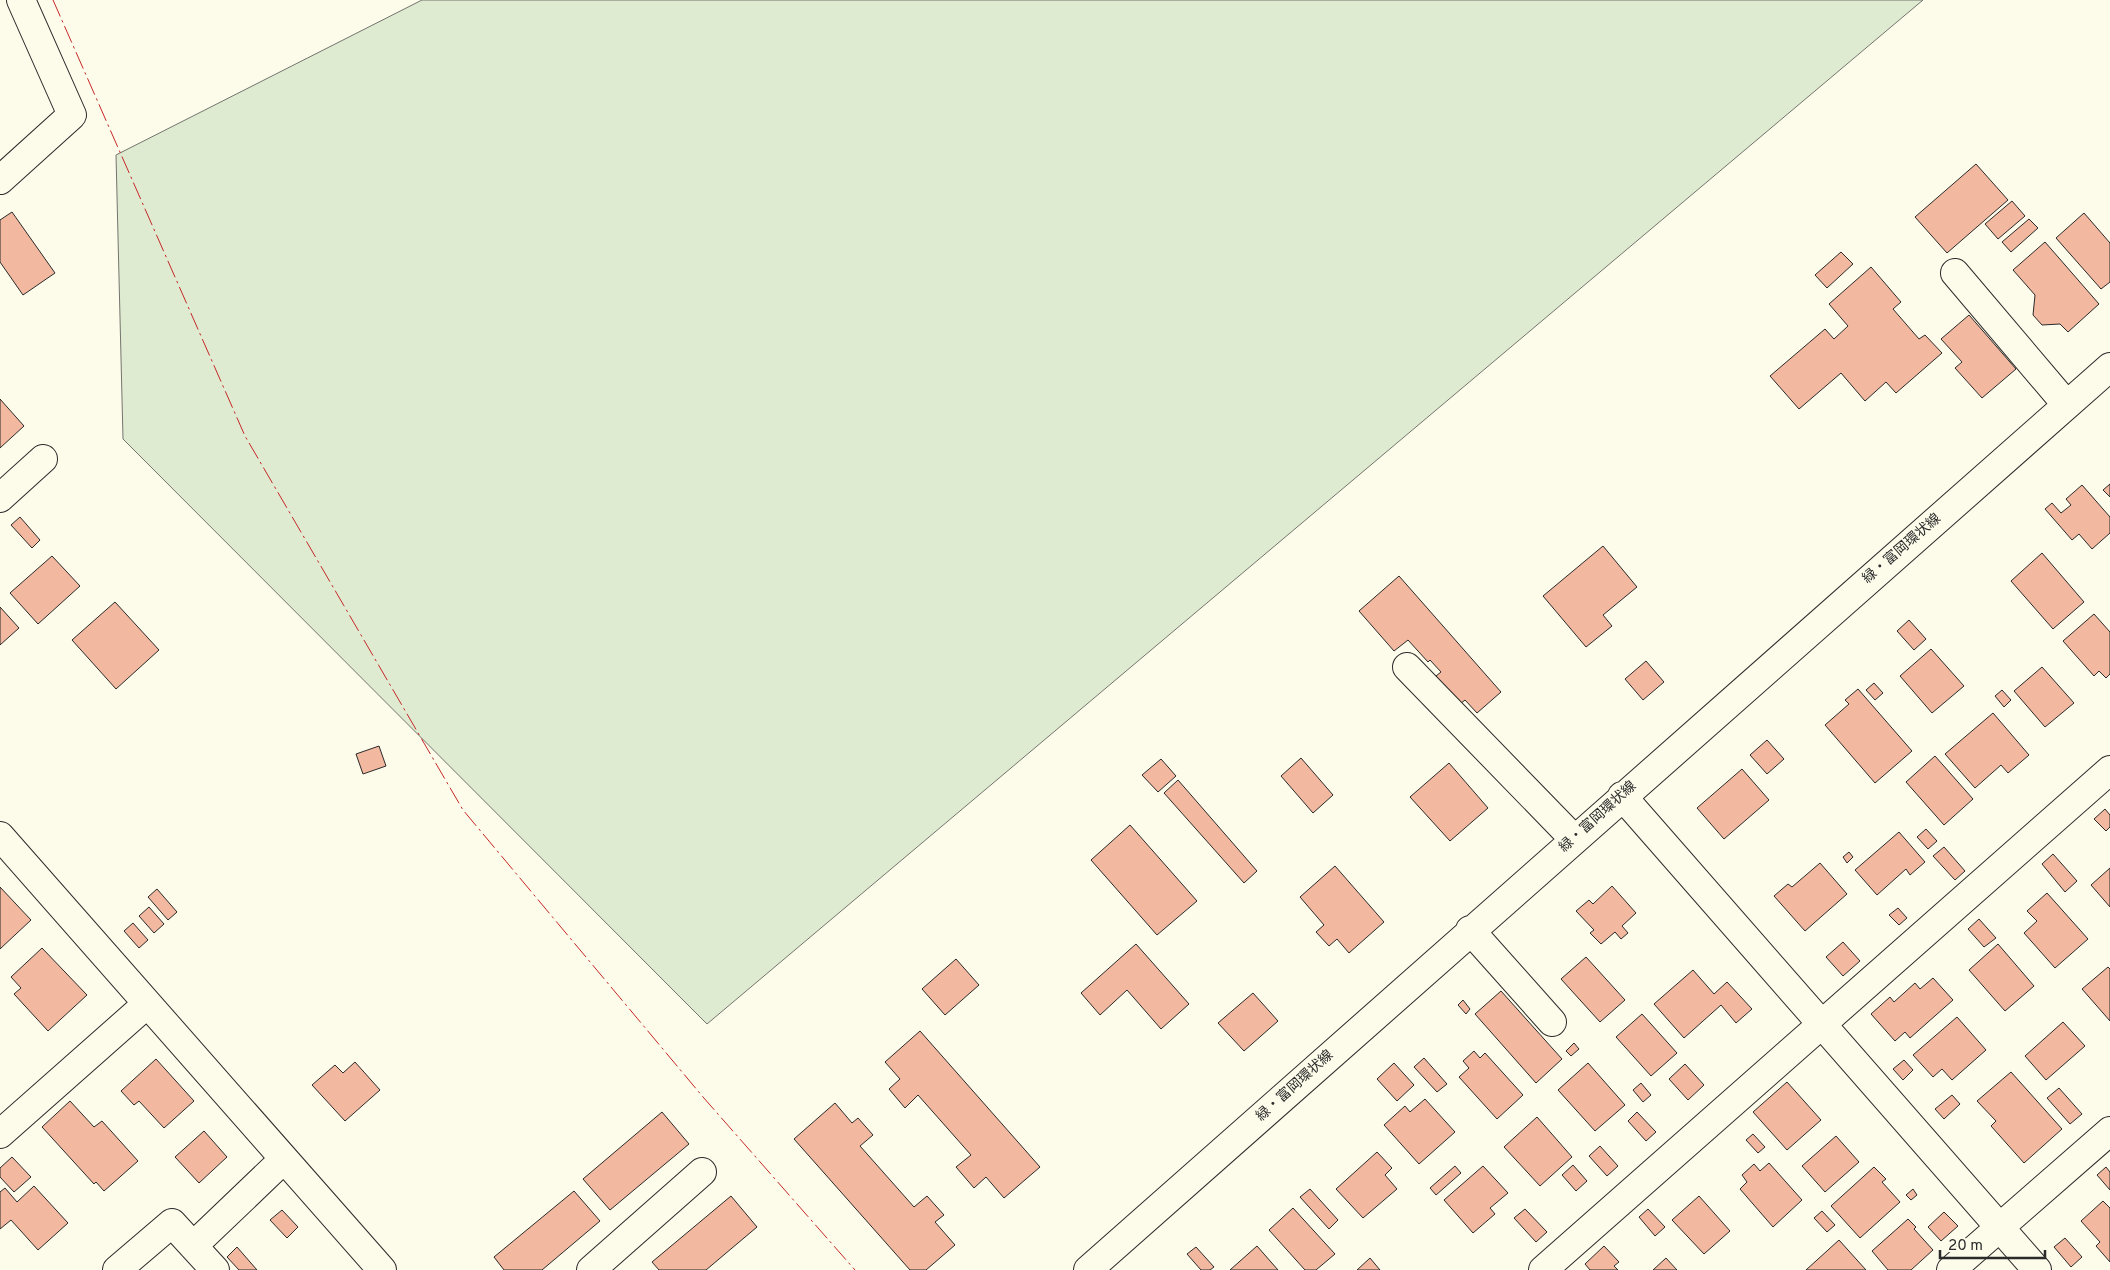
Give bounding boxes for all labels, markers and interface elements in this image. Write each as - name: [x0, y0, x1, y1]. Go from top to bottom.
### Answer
- street label: 緑・富岡環状線: [1859, 510, 1945, 588]
- street label: 緑・富岡環状線: [1555, 777, 1640, 856]
- street label: 緑・富岡環状線: [1252, 1046, 1337, 1125]
- scale bar: [1940, 1228, 2045, 1260]
- text: 20 m: [1948, 1237, 1983, 1256]

